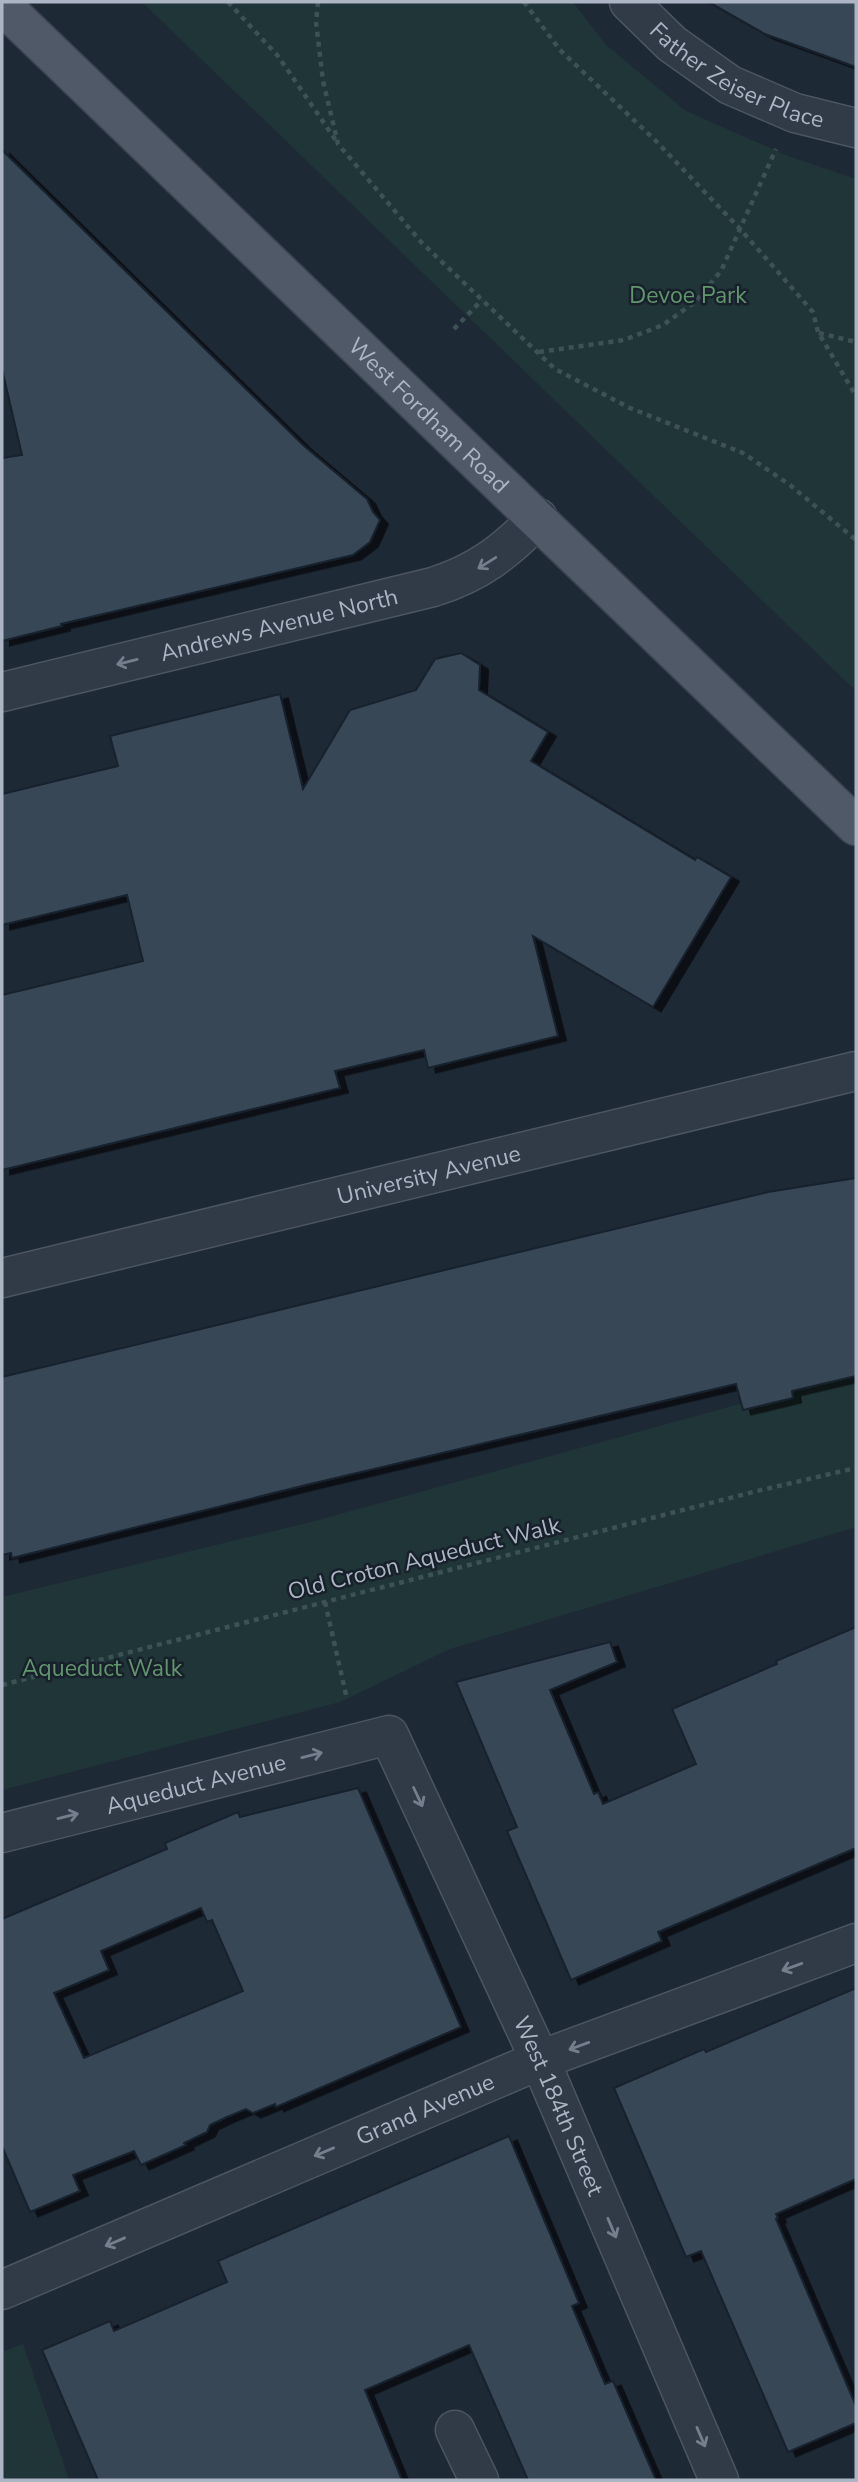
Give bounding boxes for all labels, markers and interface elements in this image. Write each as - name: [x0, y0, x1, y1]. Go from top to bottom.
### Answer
- street label: Father Zeiser Place: [643, 16, 827, 136]
- park label: Devoe Park: [629, 280, 747, 311]
- street label: West Fordham Road: [341, 331, 516, 500]
- one-way arrow: [477, 557, 497, 571]
- street label: Andrews Avenue North: [157, 581, 401, 669]
- one-way arrow: [116, 656, 139, 669]
- street label: University Avenue: [334, 1138, 524, 1212]
- street label: Old Croton Aqueduct Walk: [284, 1509, 564, 1607]
- park label: Aqueduct Walk: [22, 1653, 183, 1684]
- street label: Aqueduct Avenue: [103, 1747, 289, 1822]
- one-way arrow: [300, 1748, 323, 1761]
- one-way arrow: [412, 1786, 425, 1807]
- one-way arrow: [56, 1809, 79, 1822]
- one-way arrow: [782, 1961, 804, 1974]
- street label: West 184th Street: [506, 2011, 611, 2201]
- one-way arrow: [568, 2041, 590, 2053]
- street label: Grand Avenue: [351, 2066, 499, 2153]
- one-way arrow: [314, 2147, 335, 2160]
- one-way arrow: [606, 2217, 619, 2238]
- one-way arrow: [104, 2236, 126, 2249]
- one-way arrow: [695, 2426, 708, 2448]

